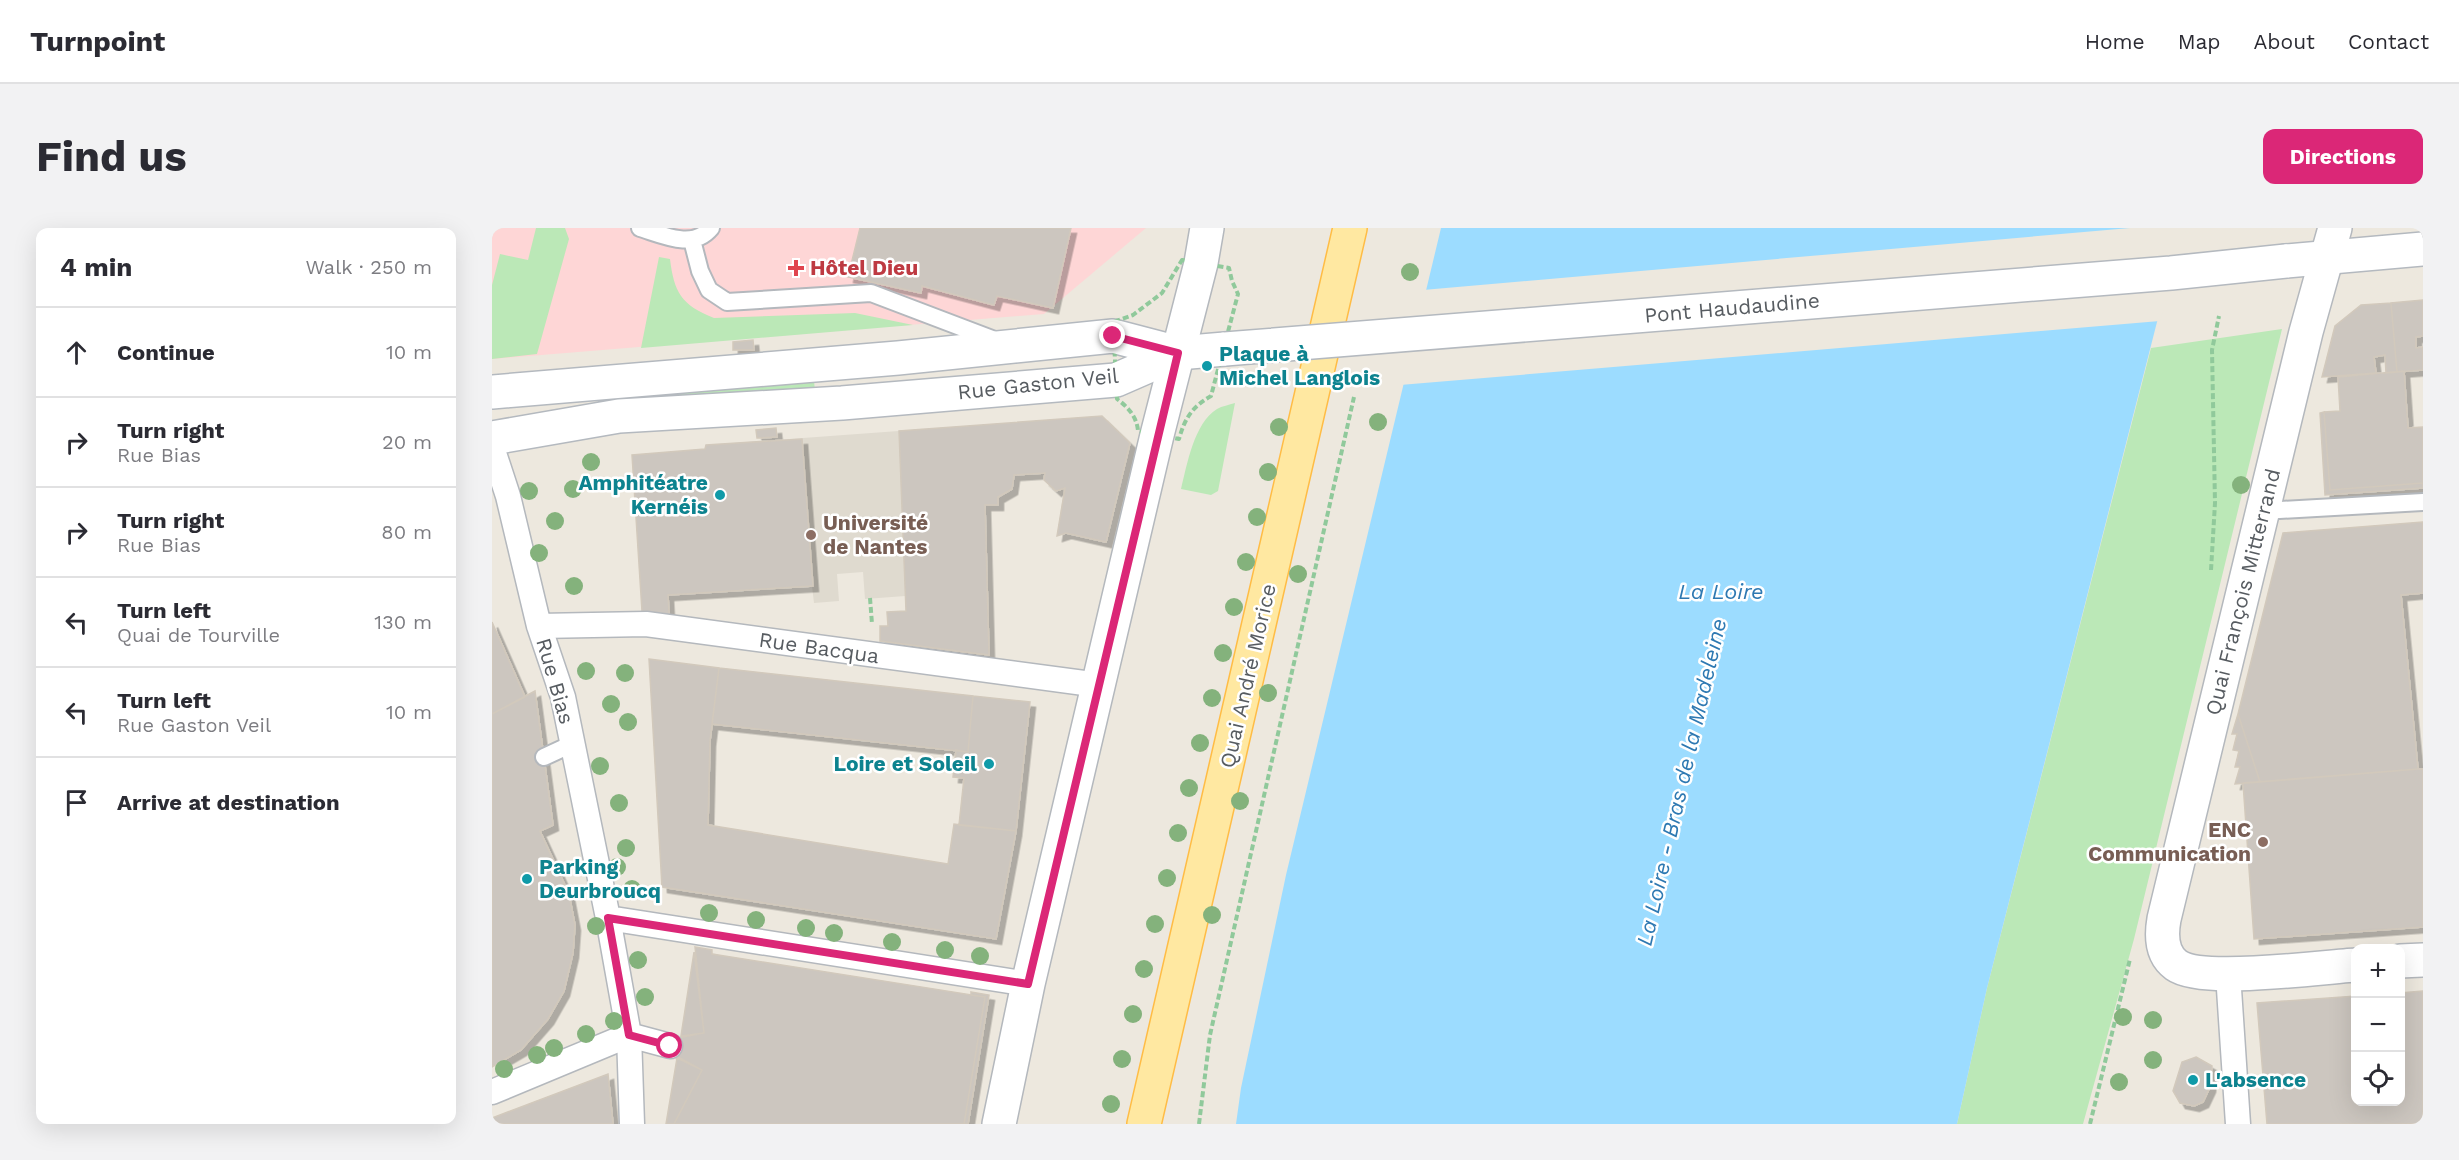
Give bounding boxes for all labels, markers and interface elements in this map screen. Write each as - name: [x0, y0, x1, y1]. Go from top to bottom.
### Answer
- text: Turnpoint: [30, 25, 165, 58]
- text: Home: [2085, 29, 2145, 54]
- text: Map: [2178, 29, 2221, 54]
- text: About: [2254, 29, 2315, 54]
- text: Contact: [2348, 29, 2429, 54]
- button: Directions: [2263, 129, 2423, 184]
- text: Find us: [36, 132, 187, 181]
- text: 4 min: [60, 252, 132, 282]
- text: Walk · 250 m: [305, 255, 432, 279]
- place label: Hôtel Dieu: [810, 255, 918, 280]
- marker: Hôtel Dieu: [787, 259, 805, 277]
- street label: Pont Haudaudine: [1643, 287, 1821, 328]
- route end: [1099, 322, 1125, 348]
- icon: ahead: [60, 336, 93, 369]
- text: Continue: [117, 340, 215, 365]
- text: 10 m: [386, 340, 432, 364]
- place label: Plaque à Michel Langlois: [1219, 341, 1380, 390]
- marker: Plaque à Michel Langlois: [1200, 359, 1214, 373]
- street label: Rue Gaston Veil: [956, 363, 1120, 404]
- text: Turn right: [117, 418, 224, 443]
- icon: right: [60, 426, 93, 459]
- text: 20 m: [382, 430, 432, 454]
- text: Rue Bias: [117, 443, 201, 467]
- street label: Quai François Mitterrand: [2200, 466, 2285, 718]
- place label: Amphitéatre Kernéis: [578, 470, 708, 519]
- marker: Amphitéatre Kernéis: [713, 488, 727, 502]
- text: Turn right: [117, 508, 224, 533]
- place label: Université de Nantes: [823, 510, 928, 559]
- icon: right: [60, 516, 93, 549]
- text: 80 m: [381, 520, 432, 544]
- marker: Université de Nantes: [804, 528, 818, 542]
- text: Rue Bias: [117, 533, 201, 557]
- water label: La Loire: [1678, 579, 1764, 604]
- street label: Quai André Morice: [1214, 581, 1281, 770]
- text: Turn left: [117, 598, 211, 623]
- icon: left: [60, 606, 93, 639]
- text: 130 m: [374, 610, 432, 634]
- water label: La Loire - Bras de la Madeleine: [1632, 616, 1731, 948]
- text: Quai de Tourville: [117, 623, 280, 647]
- street label: Rue Bacqua: [757, 627, 881, 668]
- street label: Rue Bias: [531, 635, 580, 727]
- text: Turn left: [117, 688, 211, 713]
- icon: left: [60, 696, 93, 729]
- text: 10 m: [386, 700, 432, 724]
- text: Rue Gaston Veil: [117, 713, 271, 737]
- place label: Loire et Soleil: [833, 751, 977, 776]
- marker: Loire et Soleil: [982, 757, 996, 771]
- icon: arrive: [60, 786, 93, 819]
- text: Arrive at destination: [117, 790, 340, 815]
- place label: ENC Communication: [2088, 817, 2251, 866]
- marker: ENC Communication: [2256, 835, 2270, 849]
- place label: Parking Deurbroucq: [539, 854, 661, 903]
- marker: Parking Deurbroucq: [520, 872, 534, 886]
- map controls: [2351, 944, 2405, 1106]
- button: +: [2351, 944, 2405, 998]
- button: −: [2351, 998, 2405, 1052]
- route start: [656, 1032, 682, 1058]
- button: locate: [2351, 1052, 2405, 1106]
- place label: L'absence: [2205, 1067, 2306, 1092]
- marker: L'absence: [2186, 1073, 2200, 1087]

